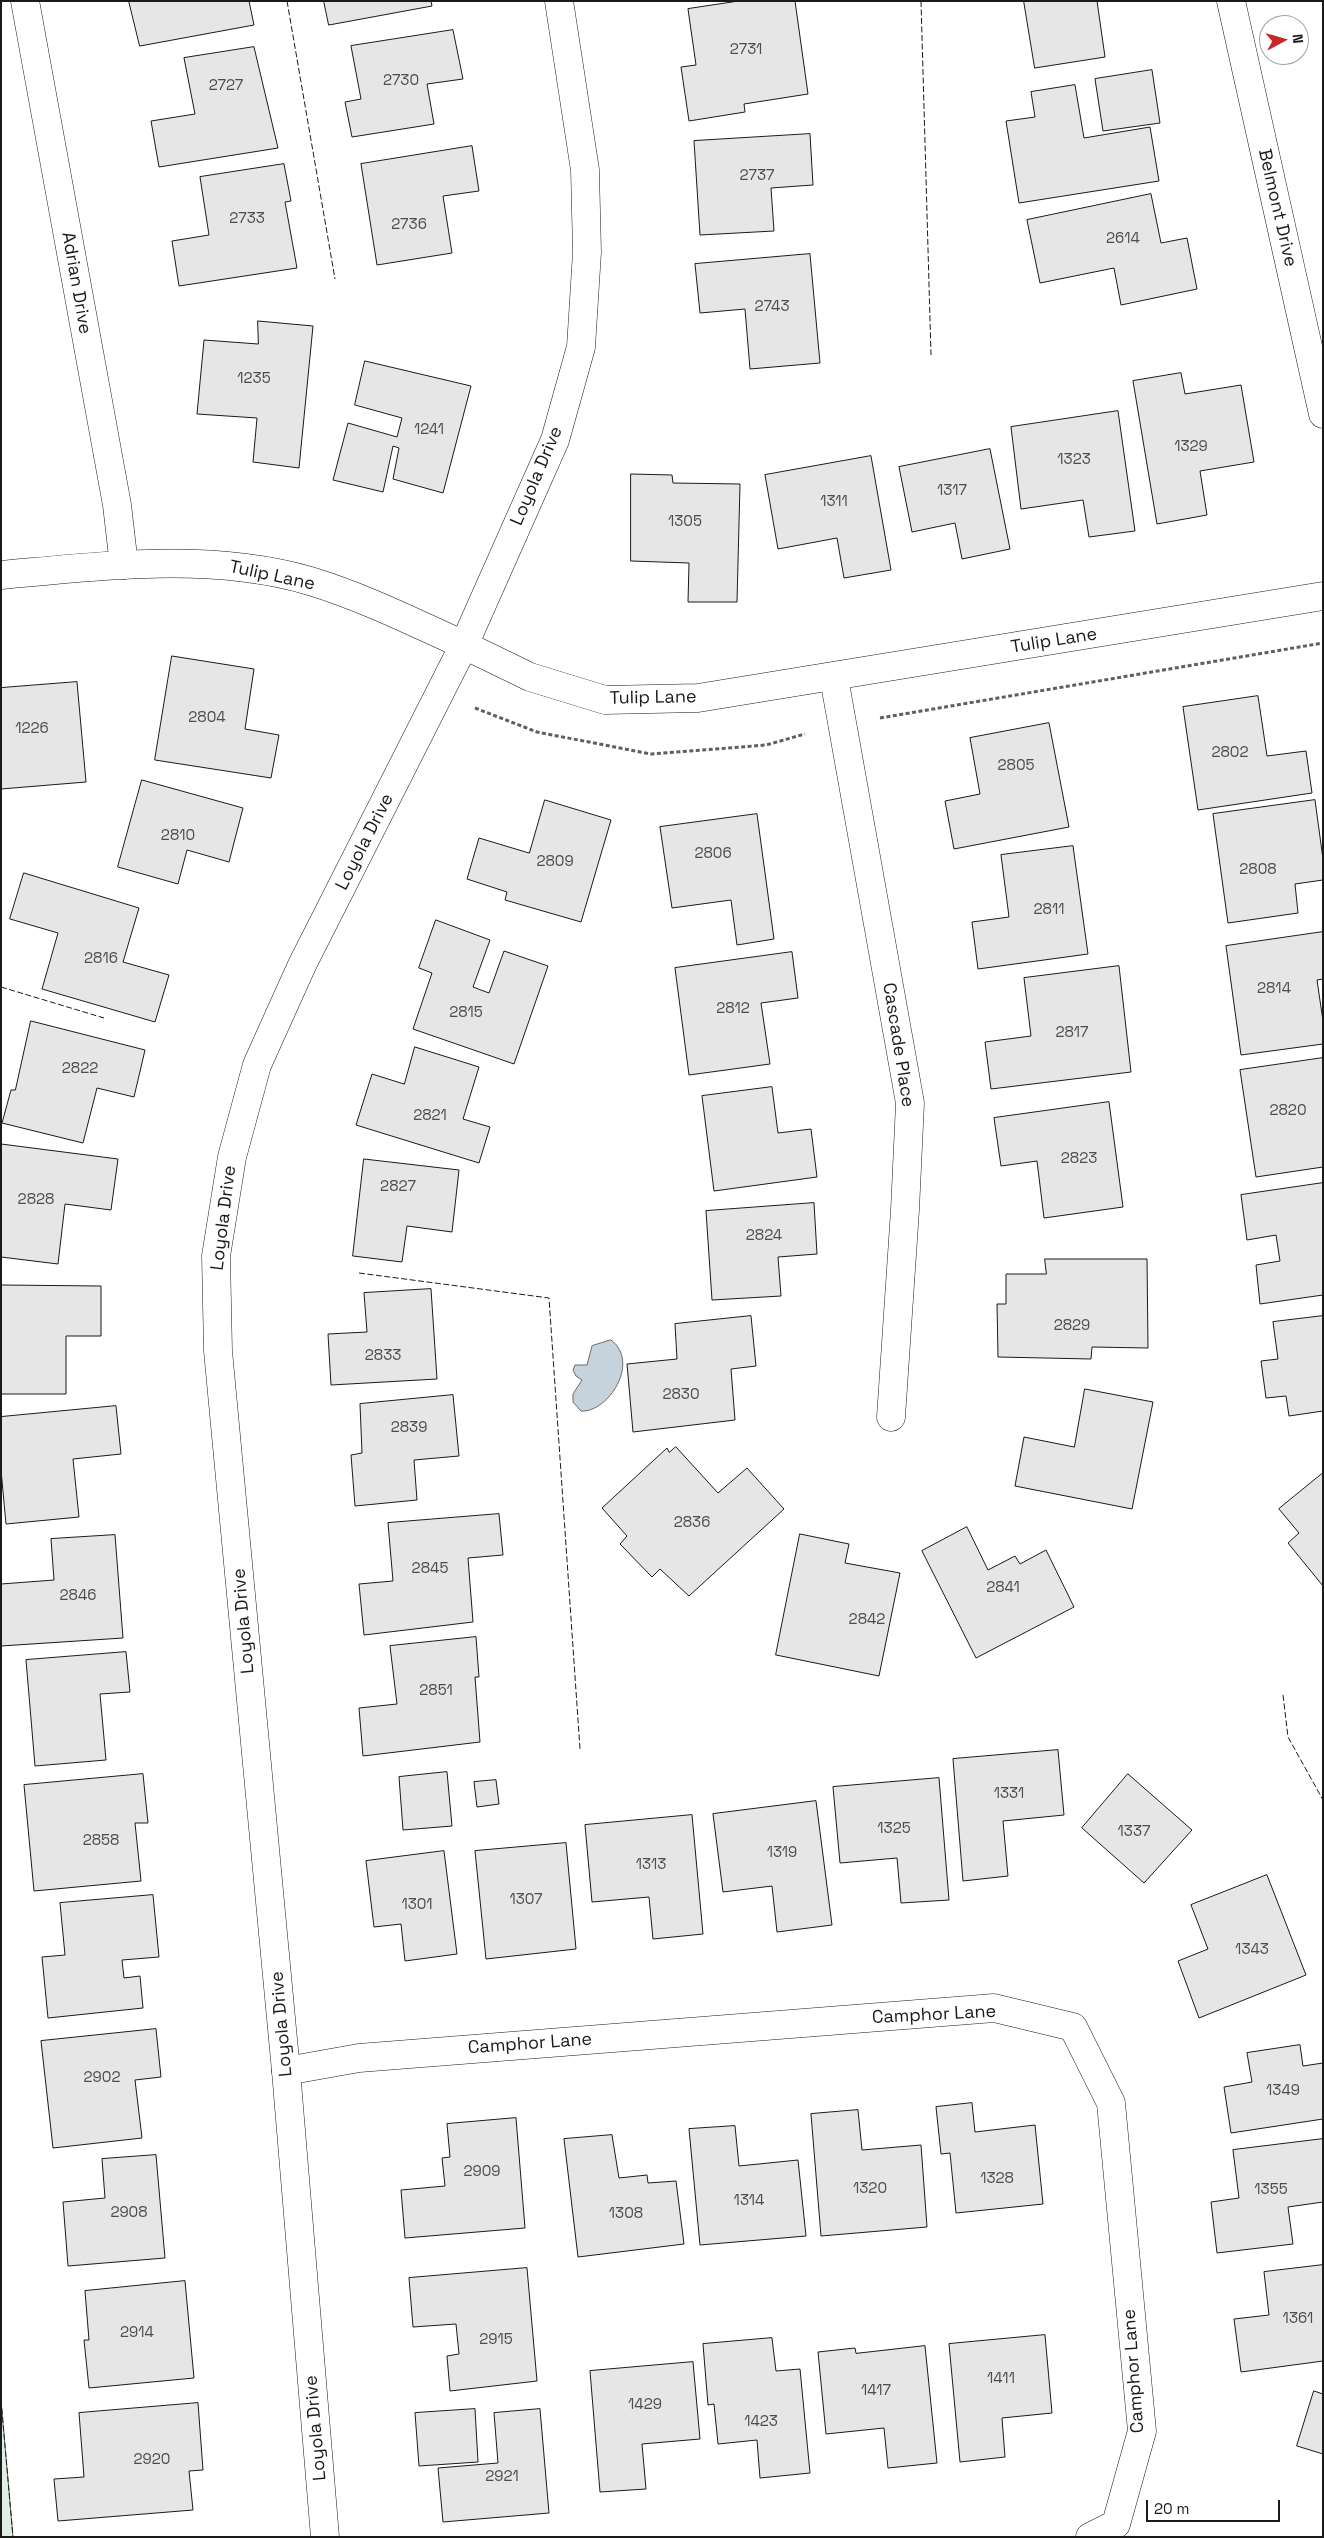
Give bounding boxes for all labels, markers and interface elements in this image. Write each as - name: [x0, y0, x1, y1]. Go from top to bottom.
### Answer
- north arrow: [1259, 15, 1309, 65]
- text: N: [1288, 33, 1307, 44]
- house number: 2731: [730, 41, 762, 59]
- house number: 2730: [383, 72, 419, 90]
- house number: 2727: [209, 77, 243, 95]
- street label: Belmont Drive: [1253, 147, 1301, 269]
- house number: 2737: [740, 167, 774, 185]
- house number: 2733: [229, 210, 265, 228]
- house number: 2736: [391, 216, 427, 234]
- street label: Adrian Drive: [56, 230, 96, 336]
- house number: 2614: [1106, 230, 1140, 248]
- house number: 2743: [755, 298, 789, 316]
- house number: 1235: [237, 370, 271, 388]
- house number: 1241: [414, 421, 444, 439]
- street label: Loyola Drive: [506, 423, 568, 529]
- house number: 1329: [1174, 438, 1208, 456]
- house number: 1323: [1057, 451, 1091, 469]
- house number: 1317: [937, 482, 967, 500]
- house number: 1311: [820, 493, 848, 511]
- house number: 1305: [668, 513, 702, 531]
- street label: Tulip Lane: [227, 556, 317, 596]
- street label: Tulip Lane: [1009, 624, 1099, 658]
- street label: Tulip Lane: [609, 686, 697, 710]
- house number: 2804: [188, 709, 226, 727]
- house number: 1226: [15, 720, 49, 738]
- house number: 2802: [1211, 744, 1249, 762]
- house number: 2805: [998, 757, 1034, 775]
- street label: Loyola Drive: [331, 790, 399, 894]
- house number: 2810: [161, 827, 195, 845]
- house number: 2806: [694, 845, 732, 863]
- house number: 2809: [536, 853, 574, 871]
- house number: 2808: [1239, 861, 1277, 879]
- house number: 2811: [1034, 901, 1064, 919]
- house number: 2816: [84, 950, 118, 968]
- house number: 2814: [1257, 980, 1291, 998]
- street label: Cascade Place: [877, 981, 919, 1109]
- house number: 2812: [716, 1000, 750, 1018]
- house number: 2815: [449, 1004, 483, 1022]
- house number: 2817: [1055, 1024, 1089, 1042]
- house number: 2822: [62, 1060, 98, 1078]
- house number: 2820: [1269, 1102, 1307, 1120]
- house number: 2821: [413, 1107, 447, 1125]
- house number: 2823: [1061, 1150, 1097, 1168]
- street label: Loyola Drive: [207, 1164, 241, 1272]
- house number: 2827: [380, 1178, 416, 1196]
- house number: 2828: [18, 1191, 54, 1209]
- house number: 2824: [746, 1227, 782, 1245]
- house number: 2829: [1054, 1317, 1090, 1335]
- house number: 2833: [365, 1347, 401, 1365]
- house number: 2830: [662, 1386, 700, 1404]
- house number: 2839: [391, 1419, 427, 1437]
- house number: 2836: [674, 1514, 710, 1532]
- house number: 2845: [412, 1560, 448, 1578]
- street label: Loyola Drive: [229, 1567, 259, 1675]
- house number: 2841: [986, 1579, 1020, 1597]
- house number: 2846: [60, 1587, 96, 1605]
- house number: 2842: [849, 1611, 885, 1629]
- house number: 2851: [419, 1682, 453, 1700]
- house number: 1331: [994, 1785, 1024, 1803]
- house number: 1325: [877, 1820, 911, 1838]
- house number: 1337: [1118, 1823, 1150, 1841]
- house number: 2858: [83, 1832, 119, 1850]
- house number: 1319: [767, 1844, 797, 1862]
- house number: 1313: [636, 1856, 666, 1874]
- house number: 1307: [509, 1891, 543, 1909]
- house number: 1301: [401, 1896, 433, 1914]
- house number: 1343: [1235, 1941, 1269, 1959]
- street label: Loyola Drive: [267, 1970, 297, 2078]
- street label: Camphor Lane: [871, 2001, 997, 2029]
- street label: Camphor Lane: [467, 2029, 593, 2059]
- house number: 2902: [84, 2069, 120, 2087]
- house number: 1349: [1266, 2082, 1300, 2100]
- house number: 2909: [464, 2163, 500, 2181]
- house number: 1328: [980, 2170, 1014, 2188]
- house number: 1320: [853, 2180, 887, 2198]
- house number: 1355: [1254, 2181, 1288, 2199]
- house number: 1314: [734, 2192, 764, 2210]
- house number: 2908: [110, 2204, 148, 2222]
- house number: 1308: [609, 2205, 643, 2223]
- street label: Camphor Lane: [1119, 2308, 1149, 2434]
- house number: 1361: [1283, 2310, 1313, 2328]
- house number: 2914: [120, 2324, 154, 2342]
- house number: 2915: [479, 2331, 513, 2349]
- house number: 1411: [987, 2370, 1015, 2388]
- street label: Loyola Drive: [301, 2374, 331, 2482]
- house number: 1417: [861, 2382, 891, 2400]
- house number: 1429: [628, 2396, 662, 2414]
- house number: 1423: [744, 2413, 778, 2431]
- house number: 2920: [134, 2451, 170, 2469]
- house number: 2921: [485, 2468, 519, 2486]
- scale bar: [1149, 2490, 1283, 2522]
- text: 20 m: [1154, 2499, 1189, 2518]

